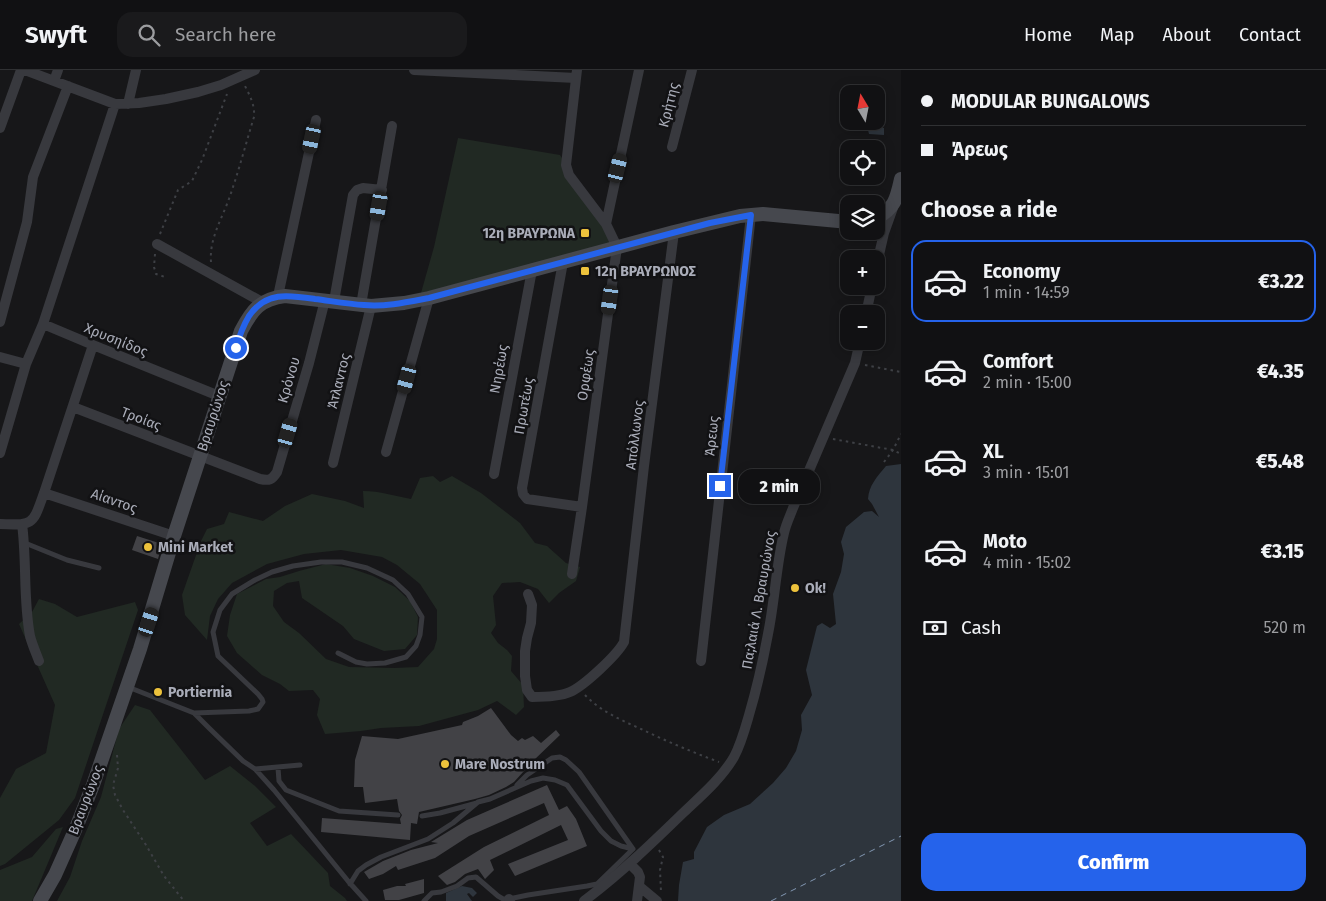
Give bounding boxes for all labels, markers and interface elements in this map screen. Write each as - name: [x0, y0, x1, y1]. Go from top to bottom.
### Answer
- search box: [117, 12, 467, 57]
- text: Swyft: [25, 21, 87, 49]
- icon: search: [135, 21, 163, 49]
- text: Search here: [175, 23, 276, 46]
- text: Home: [1024, 24, 1072, 46]
- text: Map: [1100, 24, 1134, 46]
- text: About: [1162, 24, 1211, 46]
- text: Contact: [1239, 24, 1301, 46]
- street label: Κρήτης: [655, 80, 683, 129]
- north arrow: [840, 85, 885, 130]
- map controls: [840, 85, 885, 350]
- text: MODULAR BUNGALOWS: [951, 90, 1150, 113]
- car: [301, 123, 322, 155]
- text: Άρεως: [951, 138, 1008, 161]
- button: locate: [840, 140, 885, 185]
- car: [607, 152, 628, 184]
- car: [369, 190, 388, 222]
- button: layers: [840, 195, 885, 240]
- text: Choose a ride: [921, 196, 1057, 223]
- place label: 12η ΒΡΑΥΡΩΝΑ: [482, 225, 576, 242]
- marker: 12η ΒΡΑΥΡΩΝΑ: [579, 227, 591, 239]
- button: +: [840, 250, 885, 295]
- icon: car: [923, 259, 968, 304]
- text: Economy: [983, 260, 1060, 283]
- place label: 12η ΒΡΑΥΡΩΝΟΣ: [595, 263, 696, 280]
- marker: 12η ΒΡΑΥΡΩΝΟΣ: [579, 265, 591, 277]
- text: €3.22: [1258, 270, 1304, 293]
- text: 1 min · 14:59: [983, 283, 1070, 302]
- car: [600, 284, 619, 316]
- button: −: [840, 305, 885, 350]
- street label: Χρυσηίδος: [82, 320, 151, 361]
- route start: [225, 337, 247, 359]
- street label: Νηρέως: [486, 343, 512, 395]
- street label: Ορφέως: [574, 348, 598, 402]
- icon: car: [923, 349, 968, 394]
- text: Comfort: [983, 350, 1053, 373]
- street label: Άτλαντος: [324, 351, 354, 410]
- street label: Κρόνου: [274, 355, 304, 405]
- text: €4.35: [1257, 360, 1304, 383]
- car: [395, 363, 418, 395]
- text: 2 min · 15:00: [983, 373, 1072, 392]
- street label: Πρωτέως: [511, 376, 537, 436]
- street label: Βραυρώνος: [194, 378, 233, 453]
- street label: Απόλλωνος: [622, 399, 648, 471]
- street label: Τροίας: [119, 404, 164, 435]
- street label: Άρεως: [701, 415, 723, 457]
- car: [276, 417, 299, 449]
- icon: car: [923, 439, 968, 484]
- text: XL: [983, 440, 1004, 463]
- text: €5.48: [1256, 450, 1304, 473]
- text: 3 min · 15:01: [983, 463, 1069, 482]
- callout: 2 min: [738, 468, 820, 504]
- route end: [709, 475, 731, 497]
- text: 2 min: [759, 477, 799, 496]
- street label: Αίαντος: [89, 485, 140, 517]
- street label: Πα;λαιά Λ. Βραυρώνος: [738, 529, 780, 671]
- icon: car: [923, 529, 968, 574]
- text: Moto: [983, 530, 1027, 553]
- place label: Mini Market: [158, 539, 234, 556]
- text: €3.15: [1261, 540, 1304, 563]
- marker: Mini Market: [142, 541, 154, 553]
- text: 4 min · 15:02: [983, 553, 1071, 572]
- place label: Ok!: [805, 580, 826, 597]
- marker: Ok!: [789, 582, 801, 594]
- car: [137, 605, 160, 639]
- icon: cash: [921, 614, 949, 642]
- text: Cash: [961, 616, 1002, 639]
- text: 520 m: [1263, 618, 1306, 637]
- place label: Portiernia: [168, 684, 232, 701]
- marker: Portiernia: [152, 686, 164, 698]
- place label: Mare Nostrum: [455, 756, 545, 773]
- marker: Mare Nostrum: [439, 758, 451, 770]
- street label: Βραυρώνος: [65, 762, 107, 837]
- button: Confirm: [921, 833, 1306, 891]

